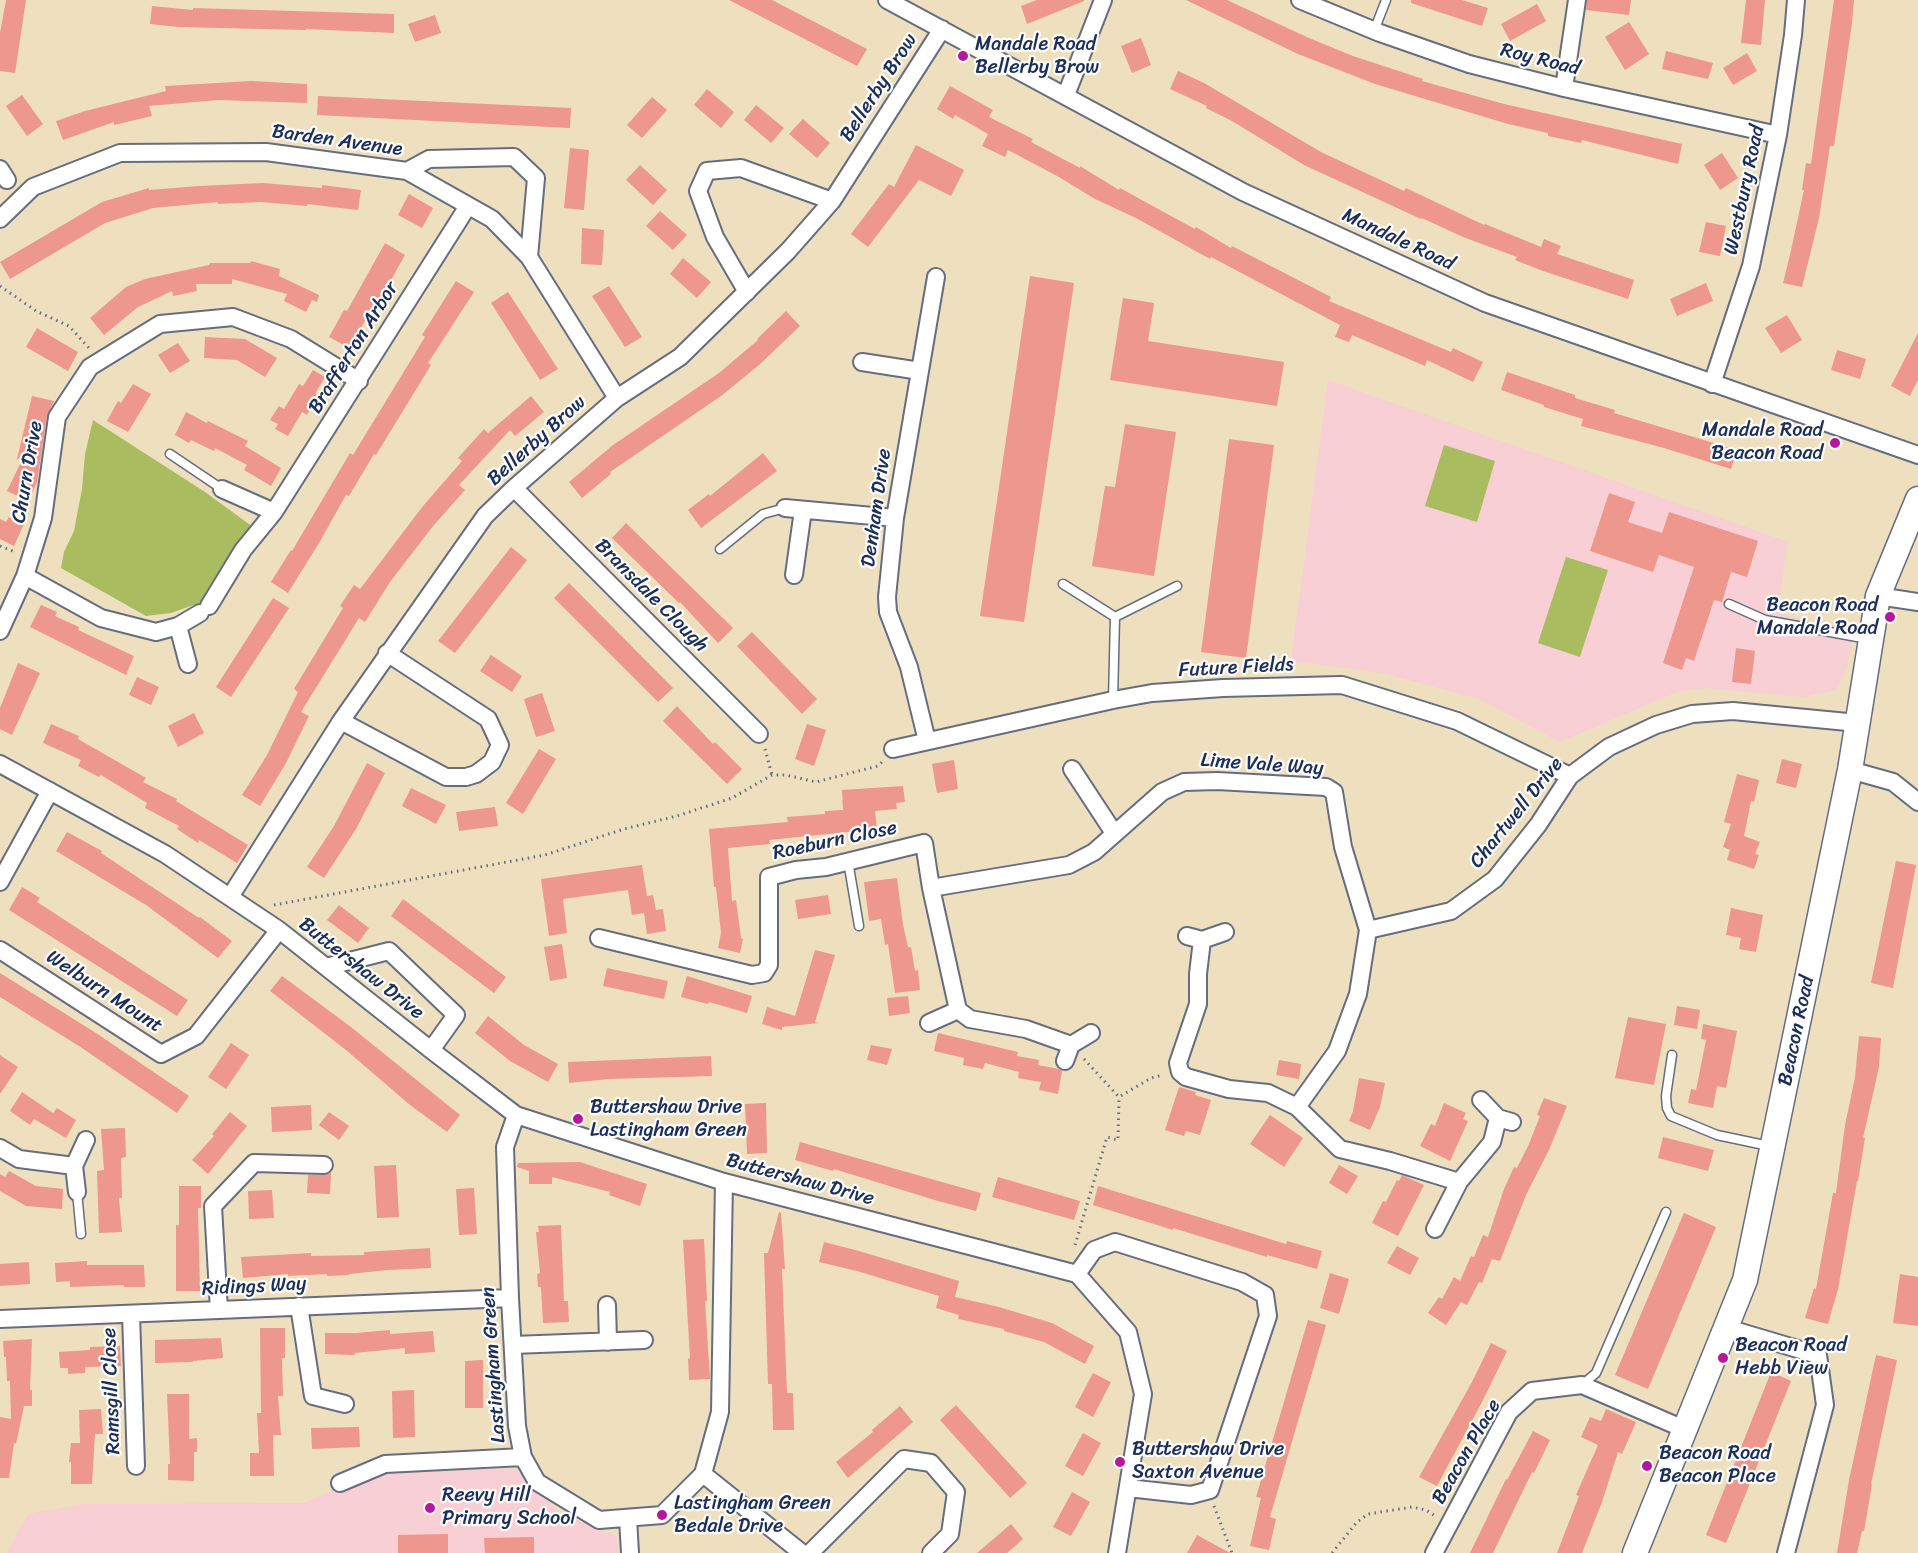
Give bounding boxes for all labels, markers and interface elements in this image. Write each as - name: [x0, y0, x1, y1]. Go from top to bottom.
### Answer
- street label: Bellerby Brow: [835, 29, 923, 147]
- place label: Mandale Road Bellerby Brow: [975, 33, 1099, 80]
- street label: Roy Road: [1498, 39, 1582, 81]
- marker: Mandale Road Bellerby Brow: [956, 49, 970, 63]
- street label: Barden Avenue: [270, 120, 404, 162]
- street label: Westbury Road: [1720, 123, 1770, 257]
- street label: Mandale Road: [1338, 204, 1458, 276]
- street label: Brafferton Arbor: [304, 277, 404, 419]
- street label: Bellerby Brow: [483, 391, 591, 491]
- street label: Churn Drive: [7, 419, 49, 525]
- place label: Mandale Road Beacon Road: [1702, 419, 1823, 466]
- marker: Mandale Road Beacon Road: [1828, 436, 1842, 450]
- street label: Denham Drive: [857, 447, 897, 569]
- street label: Bransdale Clough: [589, 534, 713, 658]
- place label: Beacon Road Mandale Road: [1757, 594, 1878, 641]
- marker: Beacon Road Mandale Road: [1883, 610, 1897, 624]
- street label: Future Fields: [1178, 653, 1294, 683]
- street label: Lime Vale Way: [1200, 749, 1324, 781]
- street label: Chartwell Drive: [1465, 753, 1569, 873]
- street label: Roeburn Close: [771, 816, 899, 866]
- street label: Buttershaw Drive: [294, 913, 428, 1025]
- street label: Welburn Mount: [41, 946, 167, 1038]
- street label: Beacon Road: [1774, 974, 1820, 1088]
- place label: Buttershaw Drive Lastingham Green: [590, 1096, 747, 1143]
- marker: Buttershaw Drive Lastingham Green: [571, 1112, 585, 1126]
- street label: Buttershaw Drive: [723, 1149, 877, 1211]
- street label: Ridings Way: [201, 1272, 307, 1302]
- street label: Lastingham Green: [477, 1286, 511, 1444]
- street label: Ramsgill Close: [98, 1327, 126, 1455]
- place label: Beacon Road Hebb View: [1735, 1334, 1847, 1381]
- marker: Beacon Road Hebb View: [1716, 1351, 1730, 1365]
- street label: Beacon Place: [1427, 1395, 1507, 1509]
- place label: Buttershaw Drive Saxton Avenue: [1132, 1438, 1284, 1485]
- place label: Beacon Road Beacon Place: [1659, 1442, 1776, 1489]
- marker: Buttershaw Drive Saxton Avenue: [1113, 1455, 1127, 1469]
- marker: Beacon Road Beacon Place: [1640, 1459, 1654, 1473]
- place label: Reevy Hill Primary School: [442, 1484, 576, 1531]
- place label: Lastingham Green Bedale Drive: [674, 1492, 831, 1539]
- marker: Reevy Hill Primary School: [423, 1501, 437, 1515]
- marker: Lastingham Green Bedale Drive: [655, 1508, 669, 1522]

